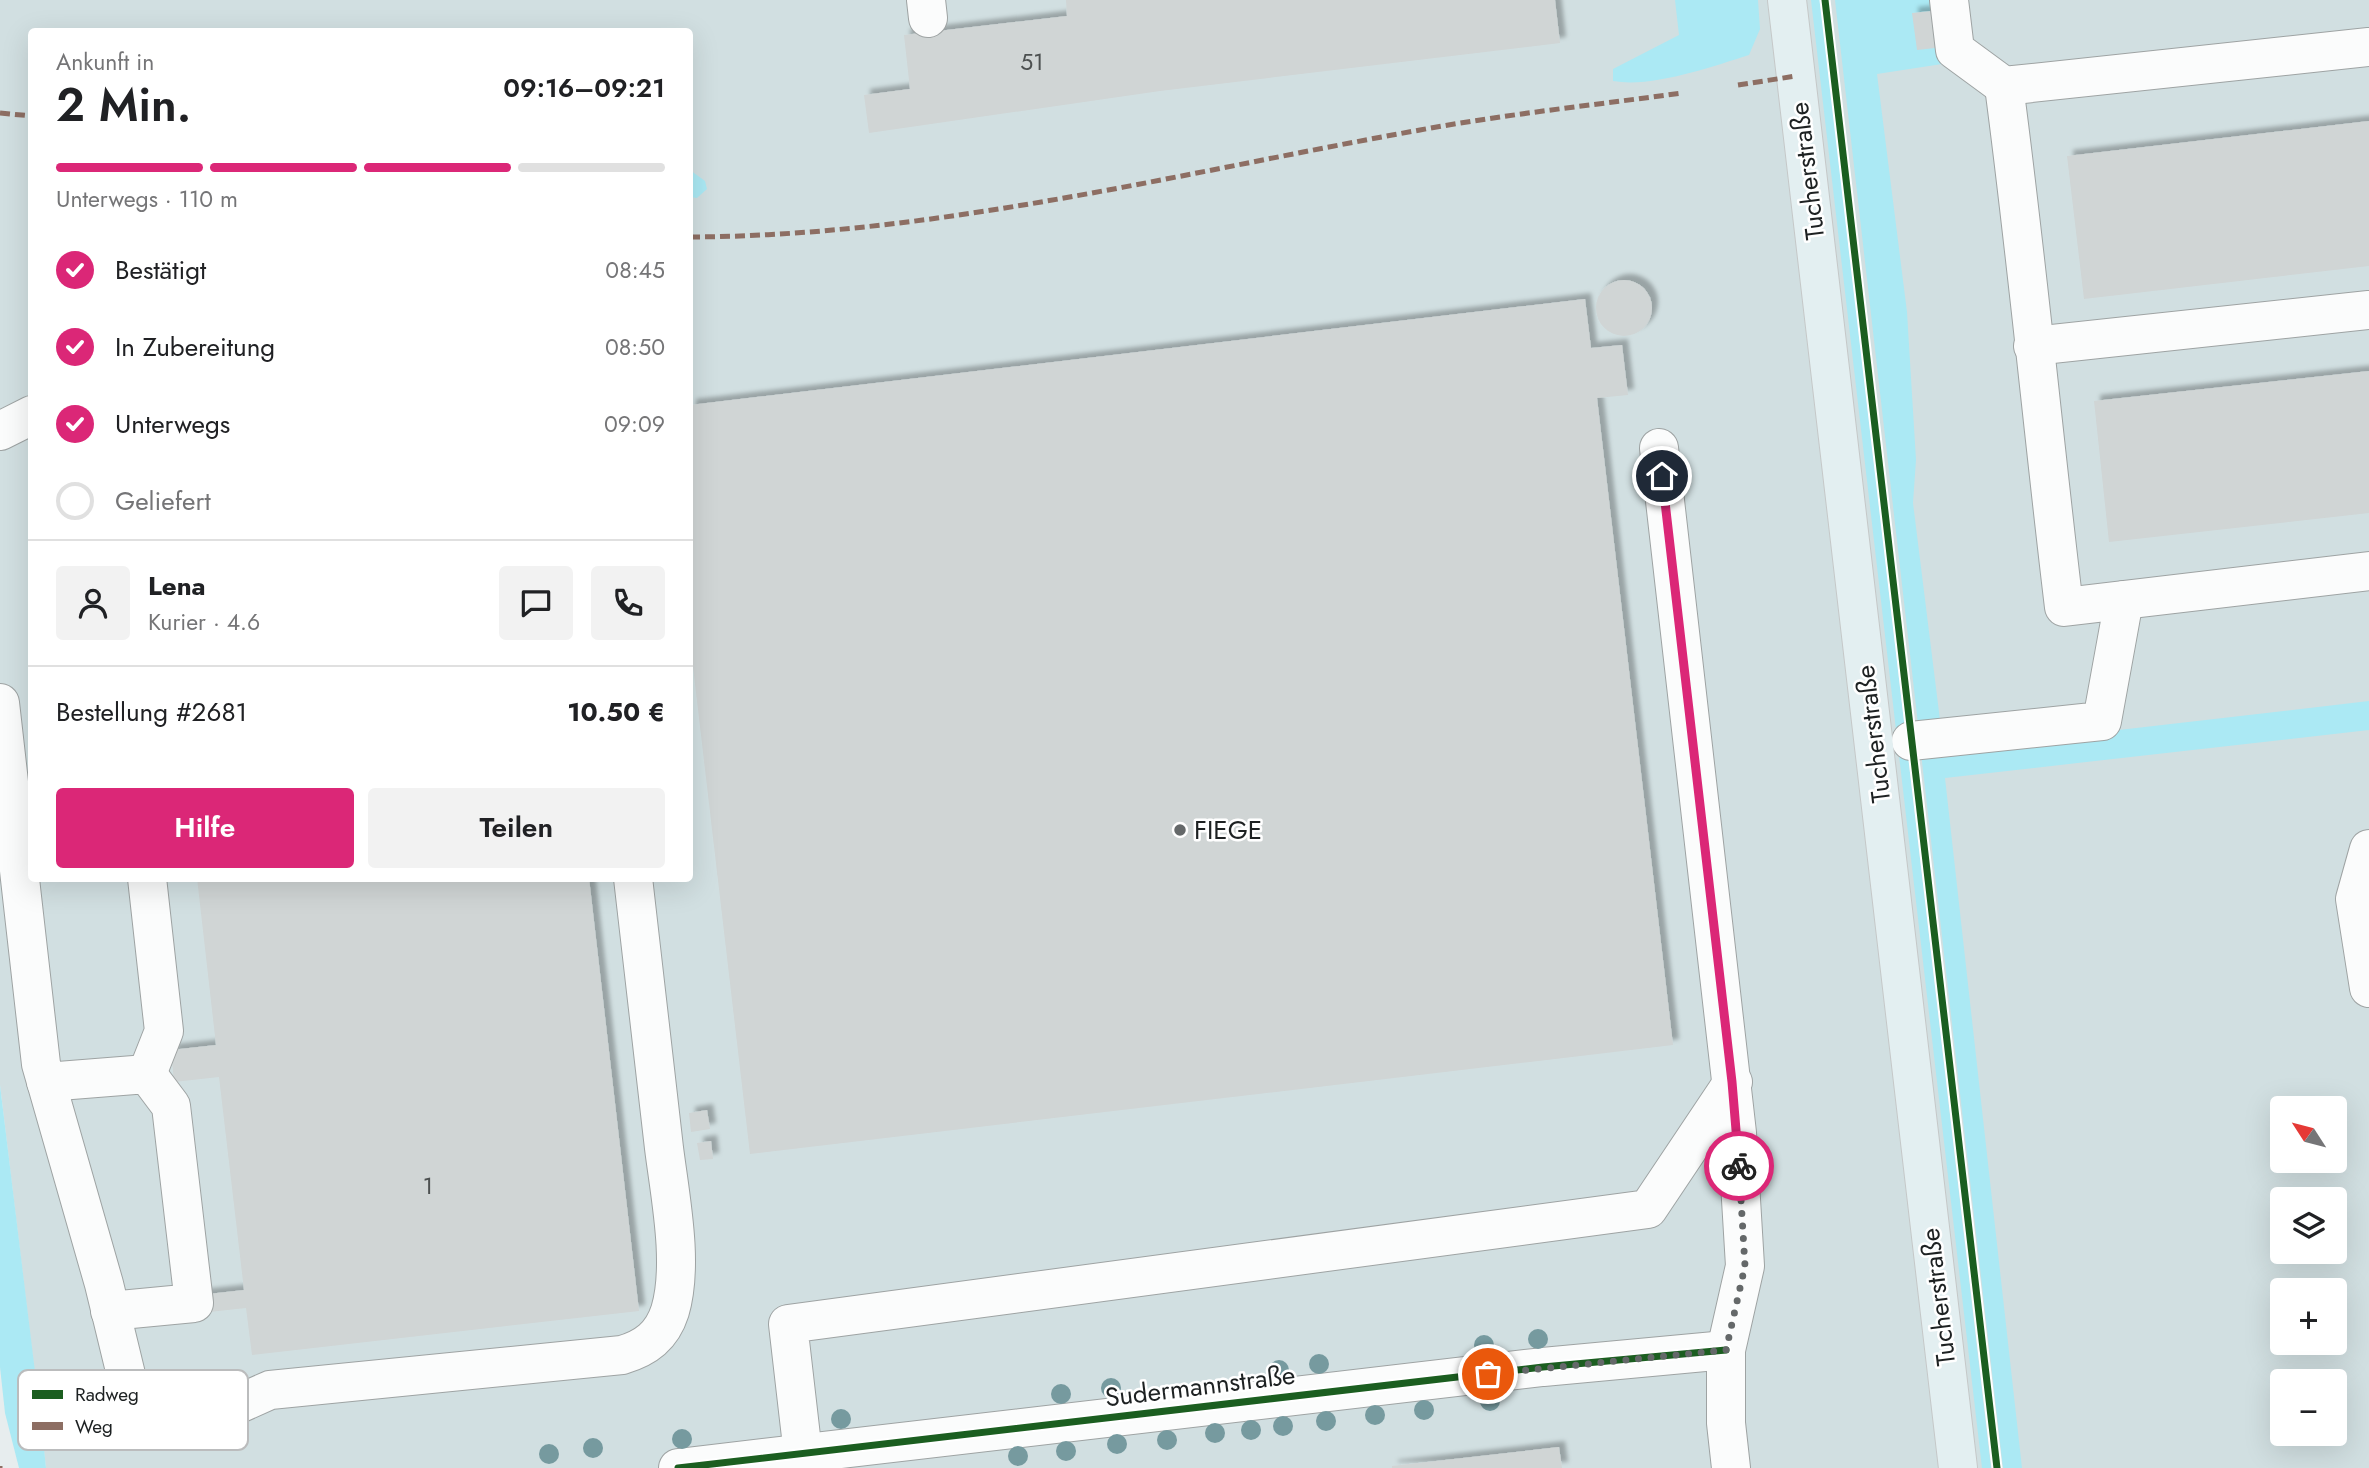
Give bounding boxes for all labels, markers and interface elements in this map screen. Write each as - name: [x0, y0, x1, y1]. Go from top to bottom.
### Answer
- text: Ankunft in: [56, 45, 154, 79]
- house number: 51: [1020, 45, 1044, 79]
- text: 09:16–09:21: [503, 69, 665, 107]
- text: 2 Min.: [56, 72, 191, 138]
- street label: Tucherstraße: [1780, 100, 1834, 242]
- text: Unterwegs · 110 m: [56, 182, 238, 216]
- icon: check: [56, 251, 94, 289]
- text: Bestätigt: [115, 251, 206, 289]
- text: 08:45: [605, 253, 665, 287]
- icon: check: [56, 328, 94, 366]
- text: In Zubereitung: [115, 328, 275, 366]
- text: 08:50: [605, 330, 665, 364]
- icon: check: [56, 405, 94, 443]
- text: Unterwegs: [115, 405, 230, 443]
- text: 09:09: [604, 407, 665, 441]
- pin: [1632, 446, 1692, 506]
- icon: home: [1643, 457, 1681, 495]
- text: Geliefert: [115, 482, 211, 520]
- button: person: [56, 566, 130, 640]
- button: chat: [499, 566, 573, 640]
- button: phone: [591, 566, 665, 640]
- text: Lena: [148, 567, 206, 605]
- text: Kurier · 4.6: [148, 605, 260, 639]
- street label: Tucherstraße: [1846, 663, 1900, 805]
- text: Bestellung #2681: [56, 693, 247, 731]
- text: 10.50 €: [567, 693, 665, 731]
- button: Hilfe: [56, 788, 354, 868]
- button: Teilen: [368, 788, 665, 868]
- place label: FIEGE: [1194, 811, 1262, 849]
- marker: FIEGE: [1172, 822, 1188, 838]
- north arrow: [2270, 1096, 2347, 1172]
- map controls: [2270, 1096, 2347, 1446]
- courier: [1704, 1131, 1774, 1201]
- icon: bike: [1720, 1147, 1758, 1185]
- house number: 1: [423, 1169, 433, 1203]
- button: layers: [2270, 1187, 2347, 1264]
- street label: Tucherstraße: [1911, 1226, 1965, 1368]
- button: +: [2270, 1278, 2347, 1355]
- pin: [1458, 1344, 1518, 1404]
- street label: Sudermannstraße: [1103, 1355, 1297, 1417]
- icon: bag: [1469, 1355, 1507, 1393]
- button: −: [2270, 1369, 2347, 1446]
- legend: [18, 1370, 248, 1450]
- text: Radweg: [75, 1381, 139, 1408]
- text: Weg: [75, 1413, 113, 1440]

